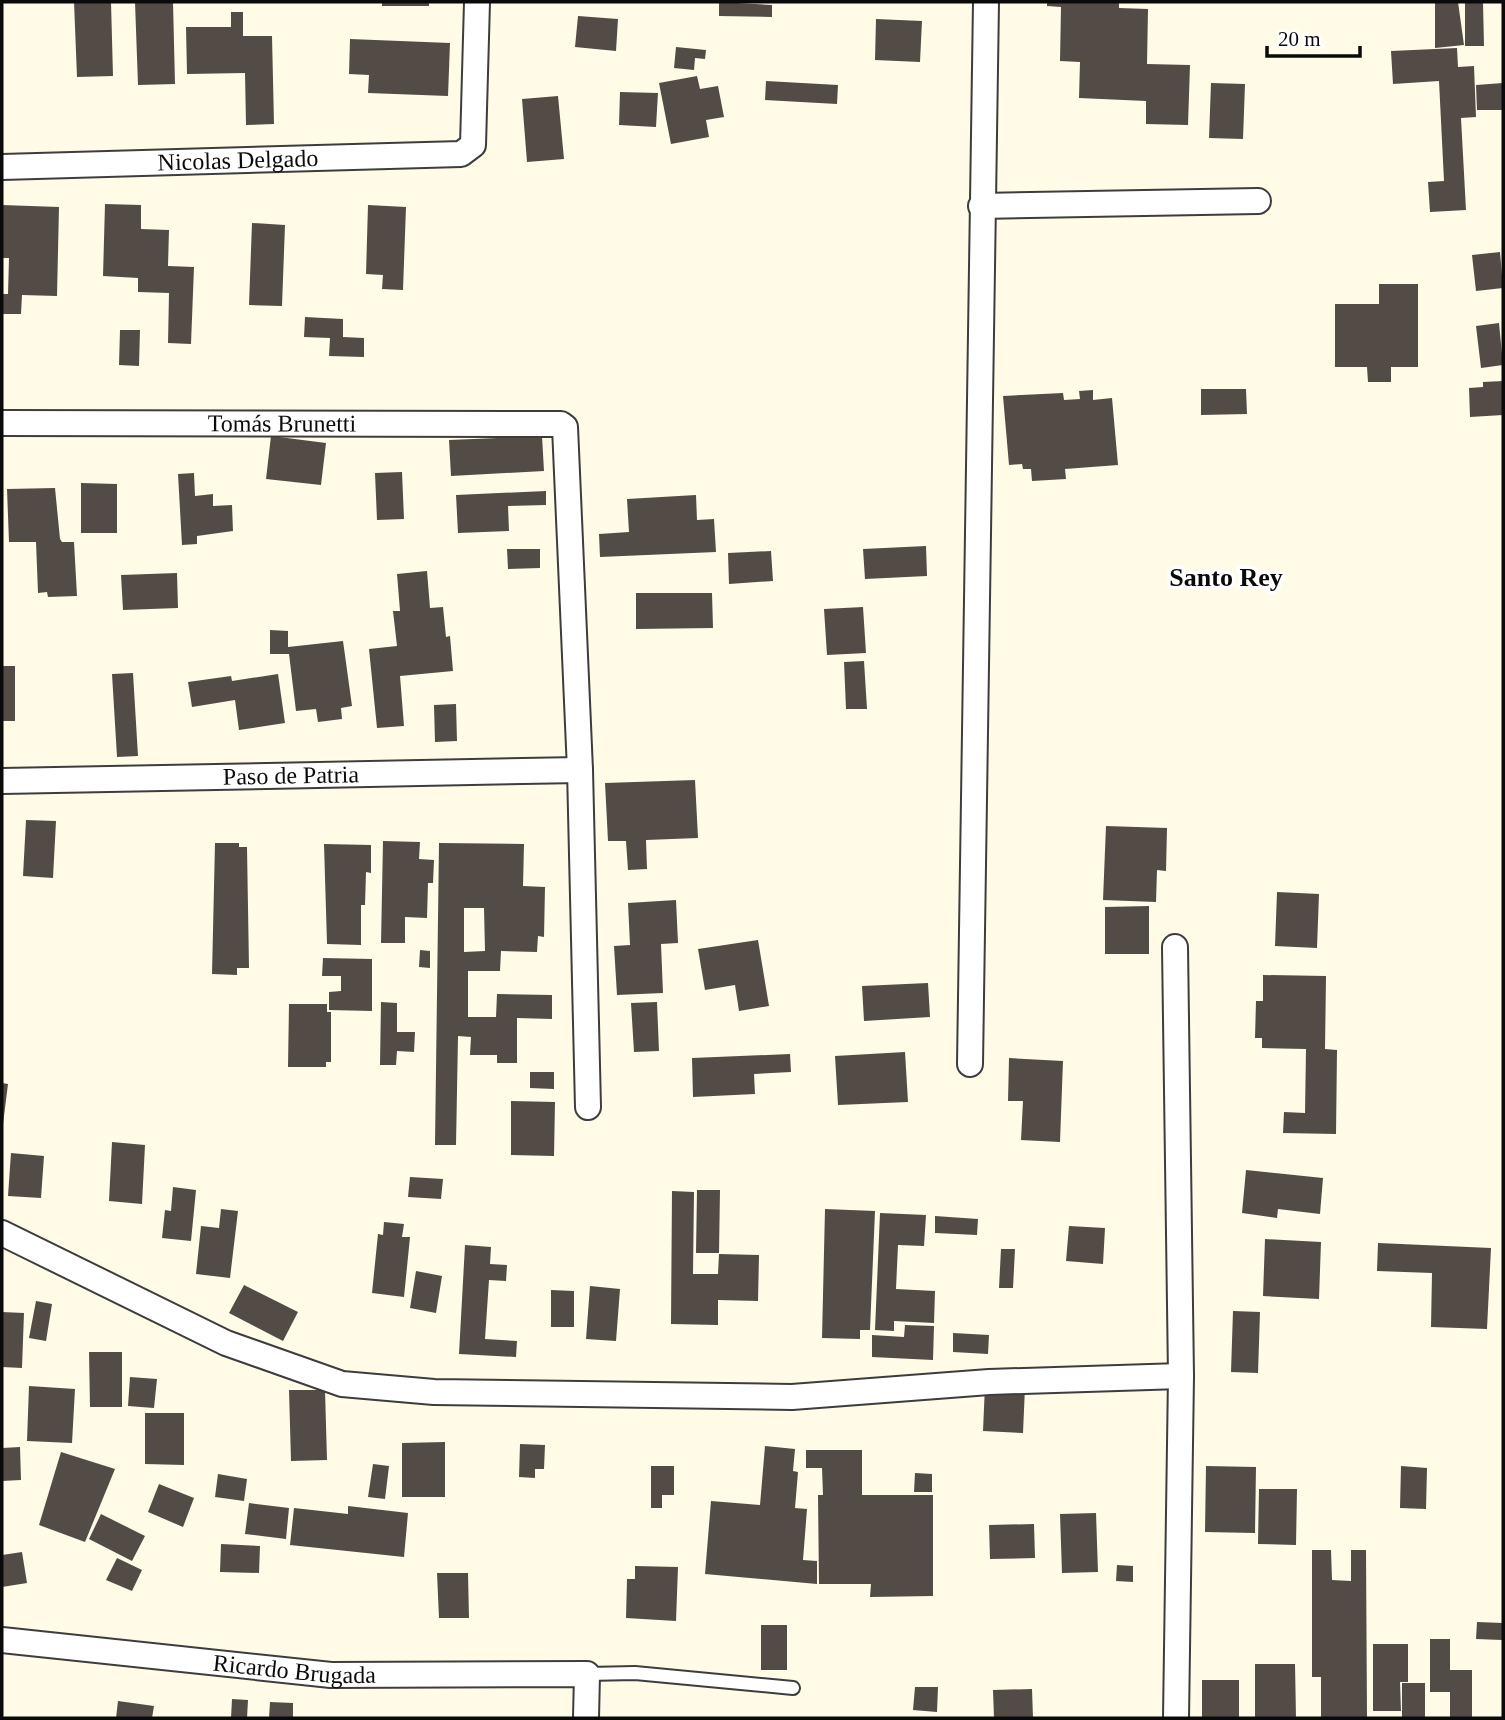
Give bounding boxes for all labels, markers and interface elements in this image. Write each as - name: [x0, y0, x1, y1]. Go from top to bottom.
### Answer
- scale bar: [1267, 14, 1360, 58]
- text: 20 m: [1278, 27, 1321, 51]
- street label: Nicolas Delgado: [157, 145, 319, 176]
- street label: Tomás Brunetti: [208, 410, 357, 437]
- district label: Santo Rey: [1169, 563, 1283, 592]
- street label: Paso de Patria: [223, 761, 360, 790]
- street label: Ricardo Brugada: [212, 1650, 376, 1688]

